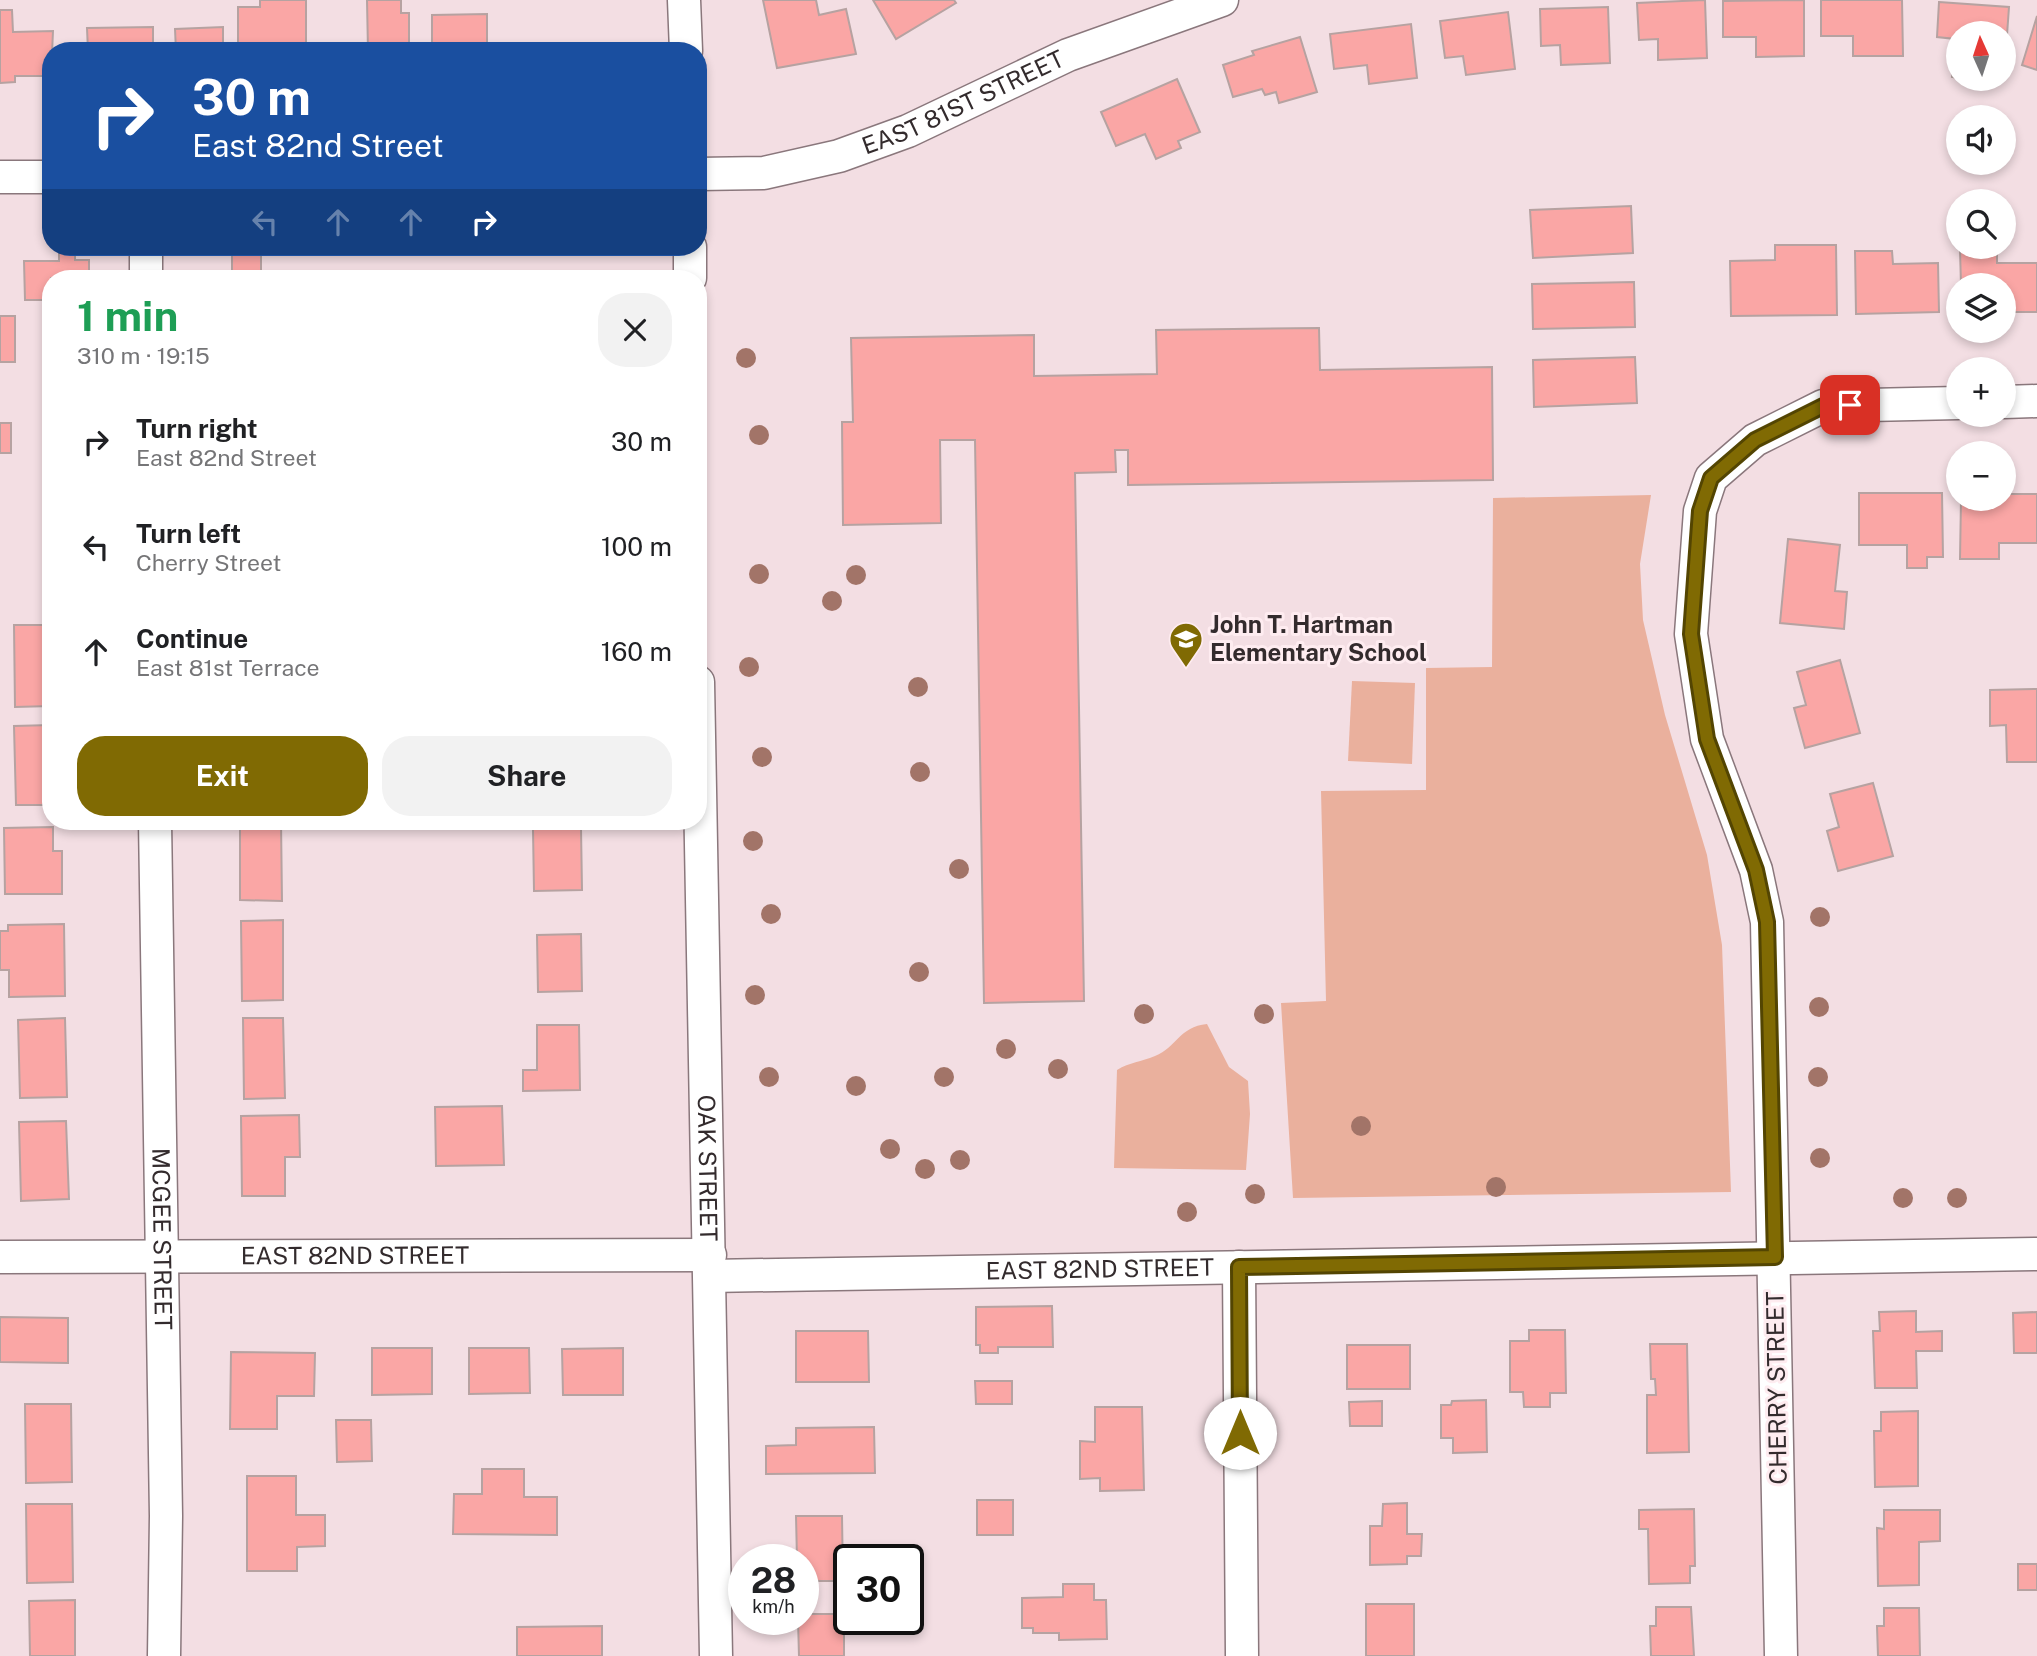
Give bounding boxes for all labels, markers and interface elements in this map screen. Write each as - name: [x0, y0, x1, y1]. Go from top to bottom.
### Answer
- north arrow: [1946, 21, 2016, 91]
- map controls: [1946, 21, 2016, 511]
- street label: EAST 81ST STREET: [858, 44, 1068, 160]
- text: 30 m: [192, 68, 311, 126]
- icon: right: [77, 70, 168, 161]
- button: sound: [1946, 105, 2016, 175]
- text: East 82nd Street: [192, 127, 444, 164]
- button: search: [1946, 189, 2016, 259]
- icon: left: [246, 203, 284, 241]
- icon: ahead: [319, 203, 357, 241]
- icon: ahead: [392, 203, 430, 241]
- icon: right: [465, 203, 503, 241]
- button: layers: [1946, 273, 2016, 343]
- text: 1 min: [77, 291, 178, 340]
- button: close: [598, 293, 672, 367]
- text: 310 m · 19:15: [77, 342, 210, 369]
- button: +: [1946, 357, 2016, 427]
- pin: [1820, 375, 1880, 435]
- icon: arrive: [1831, 386, 1869, 424]
- text: Turn right: [136, 413, 258, 444]
- icon: right: [77, 423, 115, 461]
- text: 30 m: [611, 426, 672, 457]
- button: −: [1946, 441, 2016, 511]
- text: East 82nd Street: [136, 444, 317, 471]
- text: Turn left: [136, 518, 241, 549]
- icon: left: [77, 528, 115, 566]
- text: 100 m: [601, 531, 672, 562]
- text: Cherry Street: [136, 549, 281, 576]
- place label: John T. Hartman Elementary School: [1210, 610, 1427, 666]
- school or university icon: John T. Hartman Elementary School: [1167, 620, 1205, 669]
- text: Continue: [136, 623, 248, 654]
- icon: ahead: [77, 633, 115, 671]
- text: 160 m: [601, 636, 672, 667]
- text: East 81st Terrace: [136, 654, 320, 681]
- button: Exit: [77, 736, 368, 816]
- button: Share: [382, 736, 672, 816]
- street label: OAK STREET: [693, 1094, 723, 1242]
- street label: MCGEE STREET: [147, 1148, 178, 1330]
- street label: EAST 82ND STREET: [241, 1241, 469, 1269]
- street label: EAST 82ND STREET: [985, 1253, 1214, 1284]
- street label: CHERRY STREET: [1760, 1291, 1792, 1485]
- position arrow: [1203, 1396, 1277, 1470]
- speed limit sign: 30: [833, 1544, 924, 1635]
- text: 28: [751, 1560, 796, 1601]
- text: km/h: [752, 1596, 795, 1617]

